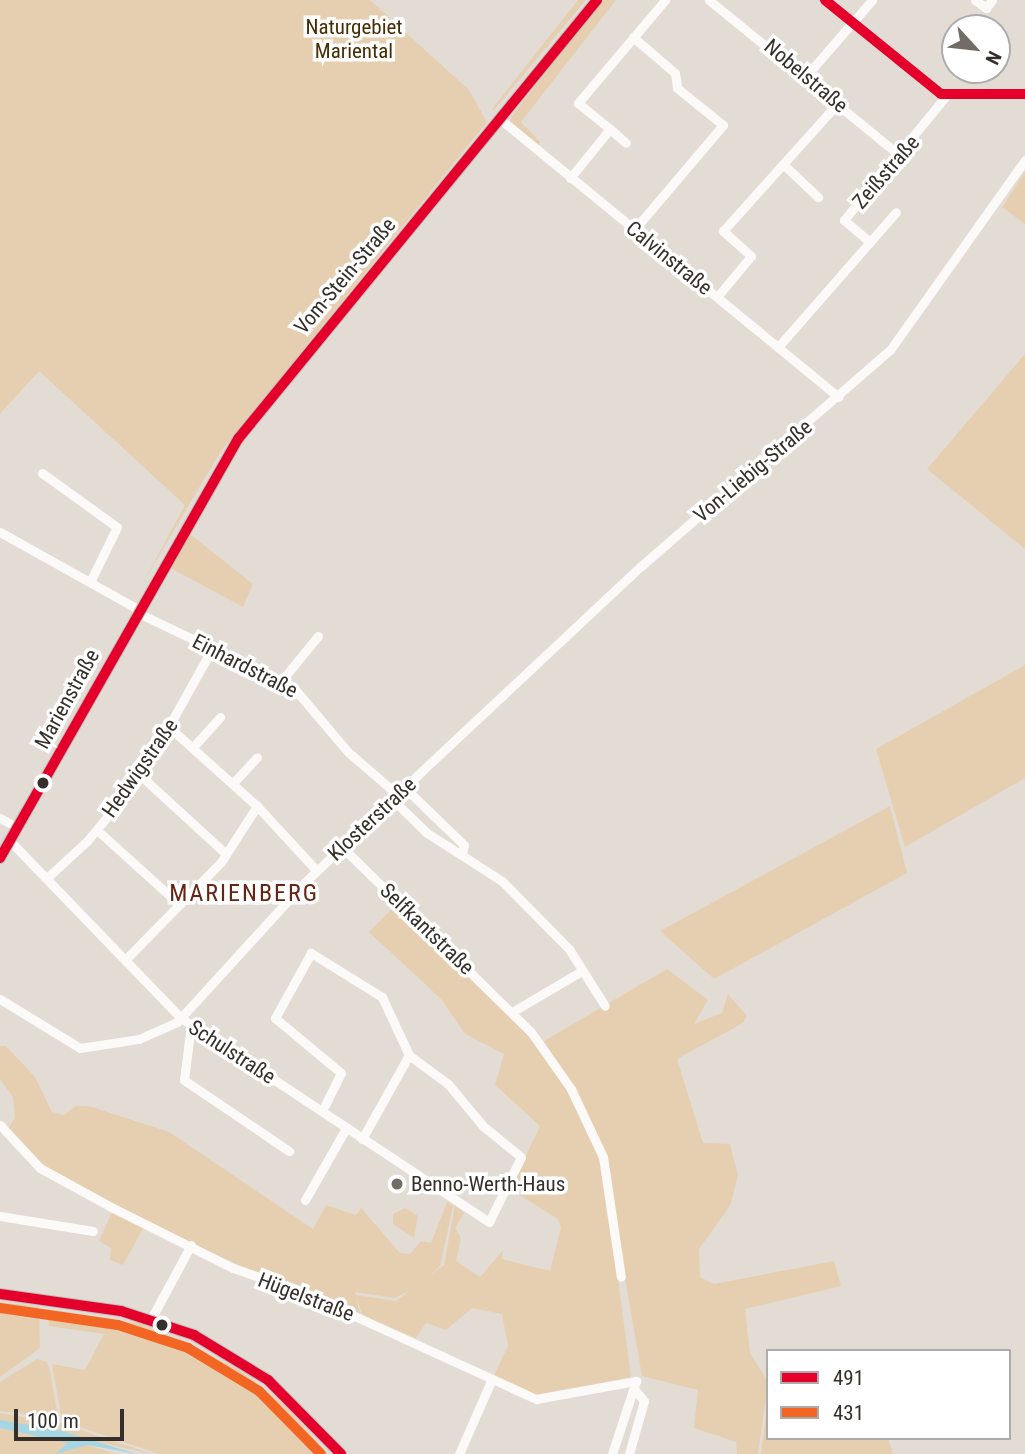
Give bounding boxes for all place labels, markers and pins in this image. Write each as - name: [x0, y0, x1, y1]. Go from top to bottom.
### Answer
- unlabelled marker: [36, 776, 50, 790]
- place label: Benno-Werth-Haus: [411, 1171, 565, 1197]
- marker: Benno-Werth-Haus: [389, 1176, 405, 1192]
- unlabelled marker: [155, 1318, 169, 1332]

